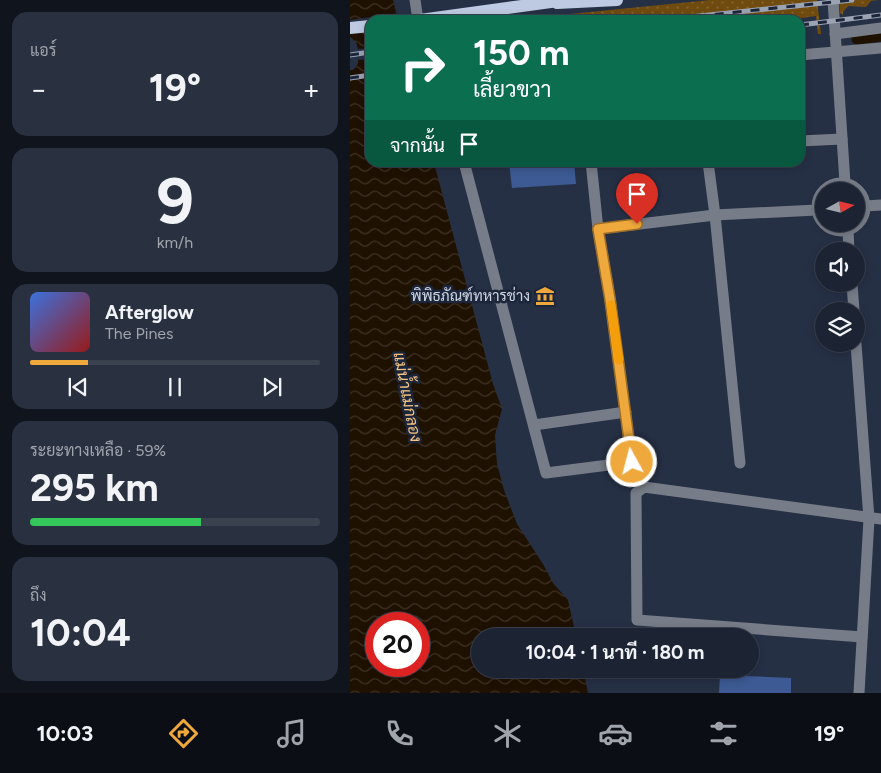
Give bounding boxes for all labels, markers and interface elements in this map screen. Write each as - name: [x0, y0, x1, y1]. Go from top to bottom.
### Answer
- text: 150 m: [473, 32, 570, 74]
- icon: right: [390, 35, 455, 100]
- text: แอร์: [30, 41, 56, 60]
- text: 19°: [149, 65, 201, 111]
- text: −: [30, 72, 47, 106]
- text: +: [303, 72, 320, 106]
- text: เลี้ยวขวา: [473, 76, 551, 103]
- icon: arrive: [455, 130, 483, 158]
- text: จากนั้น: [390, 134, 445, 157]
- text: 9: [156, 161, 194, 239]
- pin: [616, 173, 658, 224]
- icon: arrive: [623, 180, 651, 208]
- north arrow: [815, 182, 865, 232]
- map controls: [815, 182, 865, 352]
- text: km/h: [157, 233, 193, 252]
- button: sound: [815, 242, 865, 292]
- museum icon: พิพิธภัณฑ์ทหารช่าง: [534, 285, 556, 307]
- place label: พิพิธภัณฑ์ทหารช่าง: [411, 286, 530, 305]
- text: Afterglow: [105, 301, 194, 324]
- button: layers: [815, 302, 865, 352]
- text: The Pines: [105, 324, 174, 343]
- water label: แม่น้ำแม่กลอง: [389, 350, 430, 444]
- icon: previous: [64, 373, 92, 401]
- icon: pause: [161, 373, 189, 401]
- icon: next: [258, 373, 286, 401]
- position arrow: [605, 435, 657, 487]
- text: ระยะทางเหลือ · 59%: [30, 441, 166, 460]
- text: 295 km: [30, 465, 159, 511]
- text: ถึง: [30, 586, 47, 605]
- text: 10:04: [30, 610, 131, 656]
- speed limit sign: 20: [365, 612, 430, 677]
- text: 10:04 · 1 นาที · 180 m: [526, 641, 704, 664]
- icon: directions: [166, 716, 201, 751]
- icon: music: [274, 716, 309, 751]
- icon: phone: [382, 716, 417, 751]
- icon: climate: [490, 716, 525, 751]
- icon: car: [598, 716, 633, 751]
- icon: filters: [706, 716, 741, 751]
- text: 10:03: [36, 720, 93, 747]
- text: 19°: [814, 720, 844, 747]

